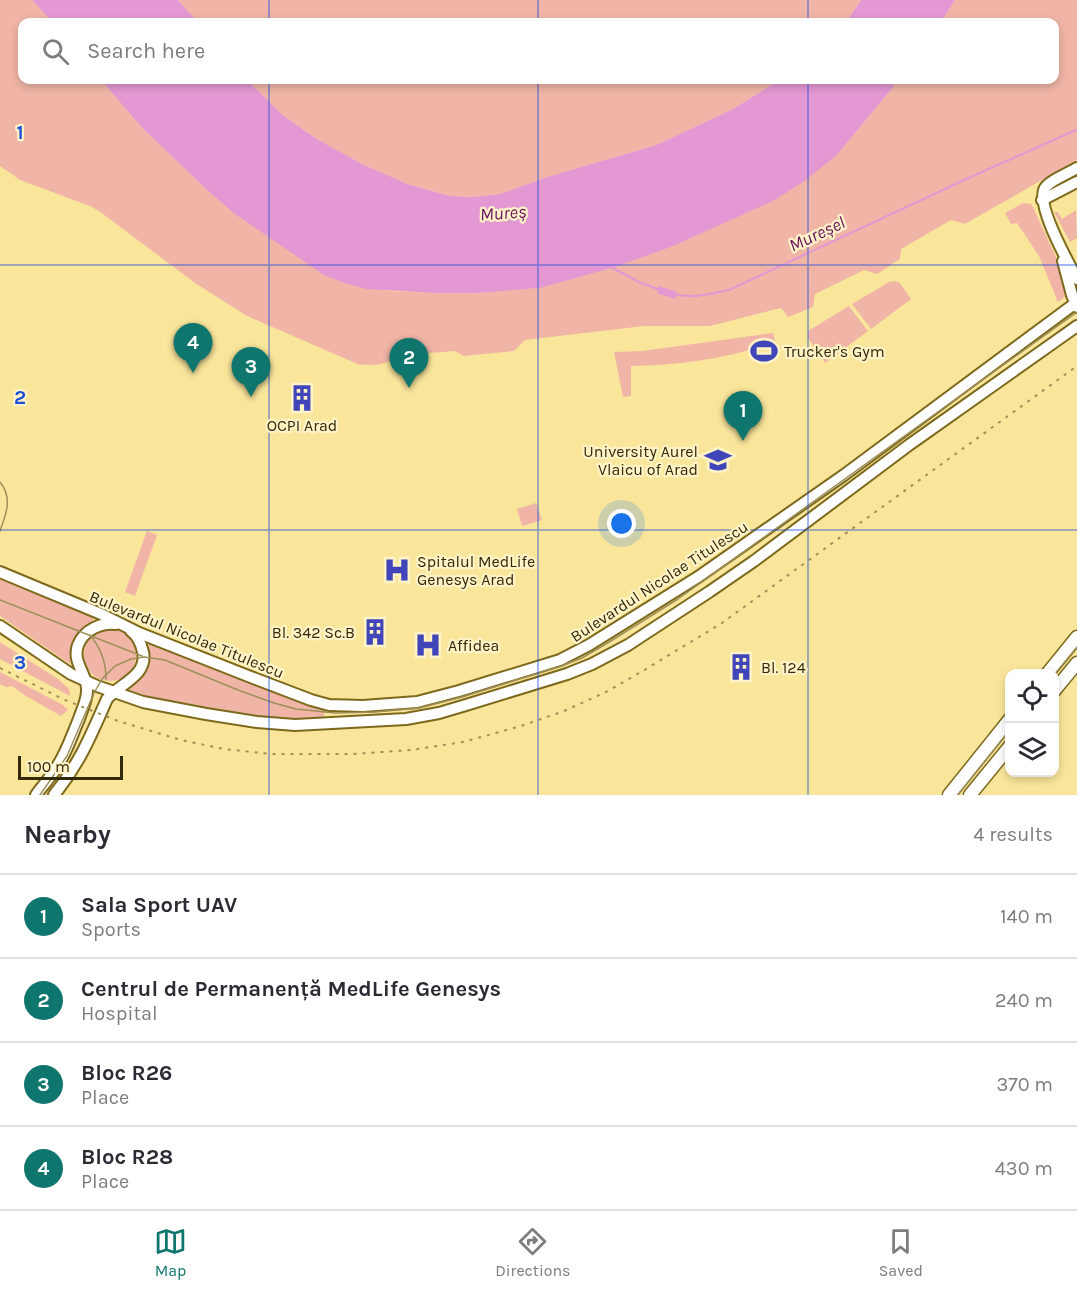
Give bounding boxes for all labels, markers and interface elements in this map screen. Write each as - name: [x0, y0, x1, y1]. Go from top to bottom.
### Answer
- search box: [18, 18, 1059, 84]
- icon: search: [39, 35, 72, 68]
- text: Search here: [87, 38, 205, 64]
- text: 1: [16, 121, 24, 144]
- water label: Mureș: [479, 200, 527, 226]
- water label: Mureșel: [785, 211, 849, 257]
- pin: 4: [174, 324, 212, 373]
- sports icon: Trucker's Gym: [749, 336, 779, 366]
- pin: 2: [390, 338, 428, 388]
- place label: Trucker's Gym: [784, 342, 885, 361]
- pin: 3: [232, 348, 270, 397]
- building icon: OCPI Arad: [287, 383, 317, 413]
- text: 2: [14, 386, 26, 409]
- pin: 1: [724, 392, 762, 441]
- place label: OCPI Arad: [267, 416, 337, 435]
- place label: University Aurel Vlaicu of Arad: [583, 442, 698, 479]
- school or university icon: University Aurel Vlaicu of Arad: [703, 445, 733, 475]
- your location: [607, 509, 636, 538]
- street label: Bulevardul Nicolae Titulescu: [567, 517, 752, 646]
- place label: Spitalul MedLife Genesys Arad: [417, 552, 535, 589]
- hospital icon: Spitalul MedLife Genesys Arad: [382, 555, 412, 585]
- street label: Bulevardul Nicolae Titulescu: [87, 587, 287, 682]
- building icon: Bl. 342 Sc.B: [360, 617, 390, 647]
- place label: Bl. 342 Sc.B: [272, 623, 355, 642]
- hospital icon: Affidea: [413, 630, 443, 660]
- place label: Affidea: [448, 636, 499, 655]
- text: 3: [14, 651, 26, 674]
- building icon: Bl. 124: [726, 652, 756, 682]
- place label: Bl. 124: [761, 658, 806, 677]
- map controls: [1005, 669, 1059, 777]
- button: locate: [1005, 669, 1059, 723]
- button: layers: [1005, 723, 1059, 777]
- scale bar: [18, 753, 123, 780]
- text: 100 m: [27, 757, 70, 776]
- text: Nearby: [24, 819, 111, 850]
- text: 4 results: [973, 823, 1053, 846]
- text: Sala Sport UAV: [81, 892, 237, 918]
- text: 1: [40, 905, 47, 928]
- text: 140 m: [1000, 905, 1053, 928]
- text: Sports: [81, 918, 141, 941]
- text: Centrul de Permanență MedLife Genesys: [81, 976, 501, 1002]
- text: 2: [37, 989, 50, 1012]
- text: 240 m: [995, 989, 1053, 1012]
- text: Hospital: [81, 1002, 158, 1025]
- text: Bloc R26: [81, 1060, 172, 1086]
- text: 3: [37, 1073, 50, 1096]
- text: 370 m: [996, 1073, 1053, 1096]
- text: Place: [81, 1086, 129, 1109]
- text: Bloc R28: [81, 1144, 173, 1170]
- text: 4: [38, 1157, 49, 1180]
- text: 430 m: [995, 1157, 1053, 1180]
- text: Place: [81, 1170, 129, 1193]
- tab: Map: [154, 1225, 187, 1280]
- tab: Directions: [495, 1225, 570, 1280]
- tab: Saved: [879, 1225, 923, 1280]

